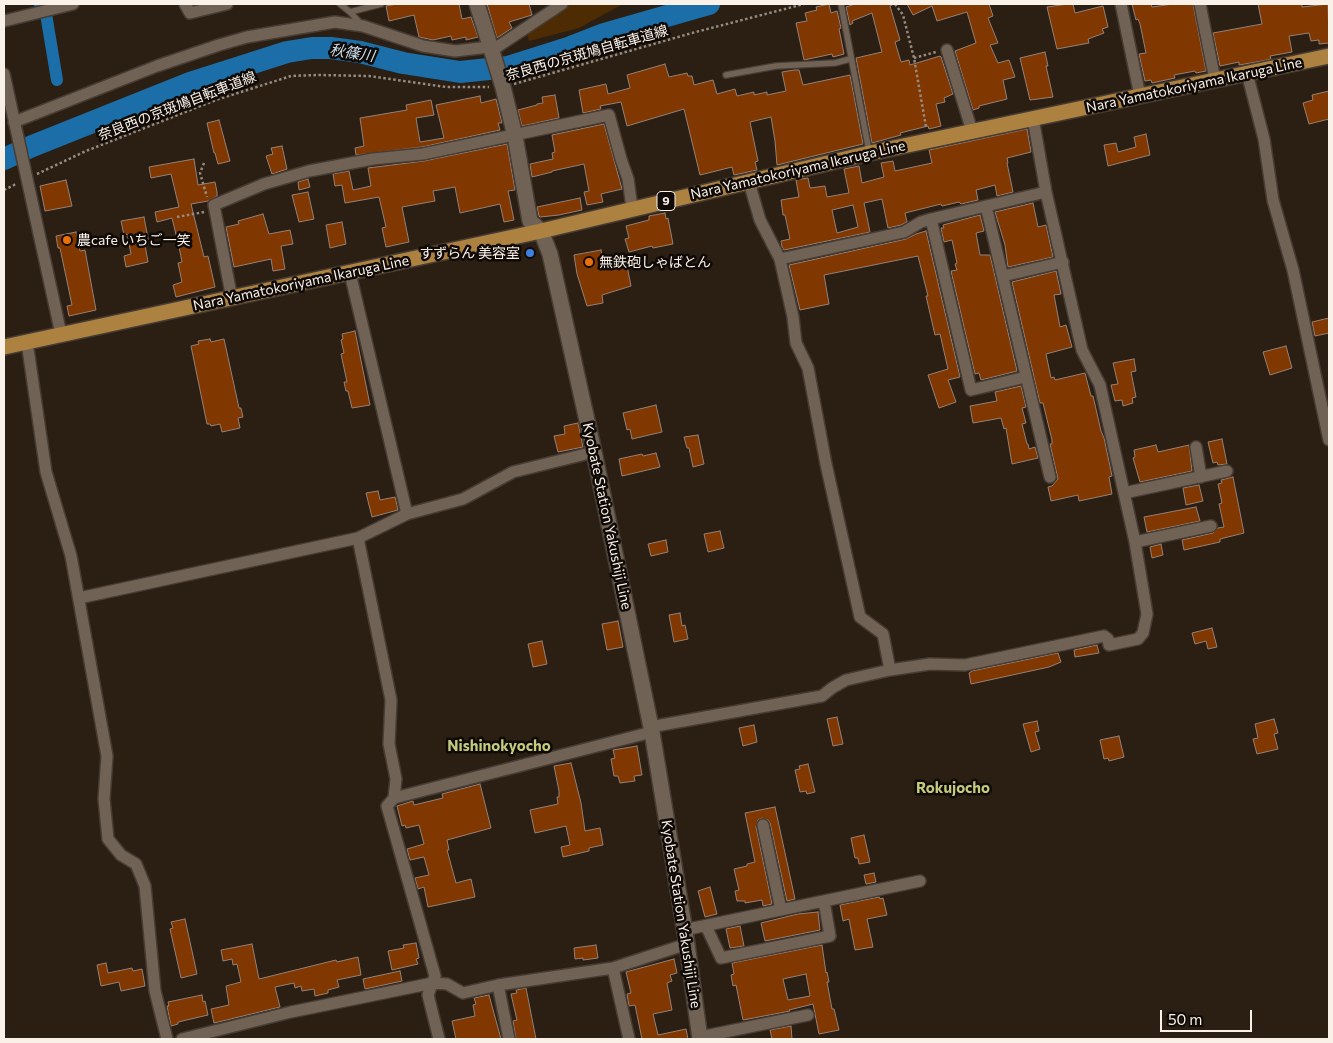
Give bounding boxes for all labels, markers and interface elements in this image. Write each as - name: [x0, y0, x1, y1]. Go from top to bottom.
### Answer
- street label: 奈良西の京斑鳩自転車道線: [504, 22, 670, 84]
- water label: 秋篠川: [328, 41, 376, 65]
- street label: Nara Yamatokoriyama Ikaruga Line: [1085, 54, 1303, 116]
- street label: 奈良西の京斑鳩自転車道線: [96, 68, 258, 144]
- street label: Nara Yamatokoriyama Ikaruga Line: [689, 137, 907, 203]
- road number: 9: [657, 192, 675, 210]
- place label: 農cafe いちご一笑: [77, 232, 190, 248]
- marker: 農cafe いちご一笑: [61, 234, 73, 246]
- place label: すずらん 美容室: [419, 245, 520, 261]
- marker: すずらん 美容室: [524, 247, 536, 259]
- street label: Nara Yamatokoriyama Ikaruga Line: [192, 252, 410, 314]
- place label: 無鉄砲しゃばとん: [599, 254, 711, 270]
- marker: 無鉄砲しゃばとん: [583, 256, 595, 268]
- street label: Kyobate Station Yakushiji Line: [579, 421, 635, 611]
- district label: Nishinokyocho: [447, 737, 551, 755]
- district label: Rokujocho: [916, 779, 990, 797]
- street label: Kyobate Station Yakushiji Line: [658, 819, 704, 1009]
- scale bar: [1163, 1000, 1256, 1032]
- text: 50 m: [1168, 1010, 1202, 1028]

